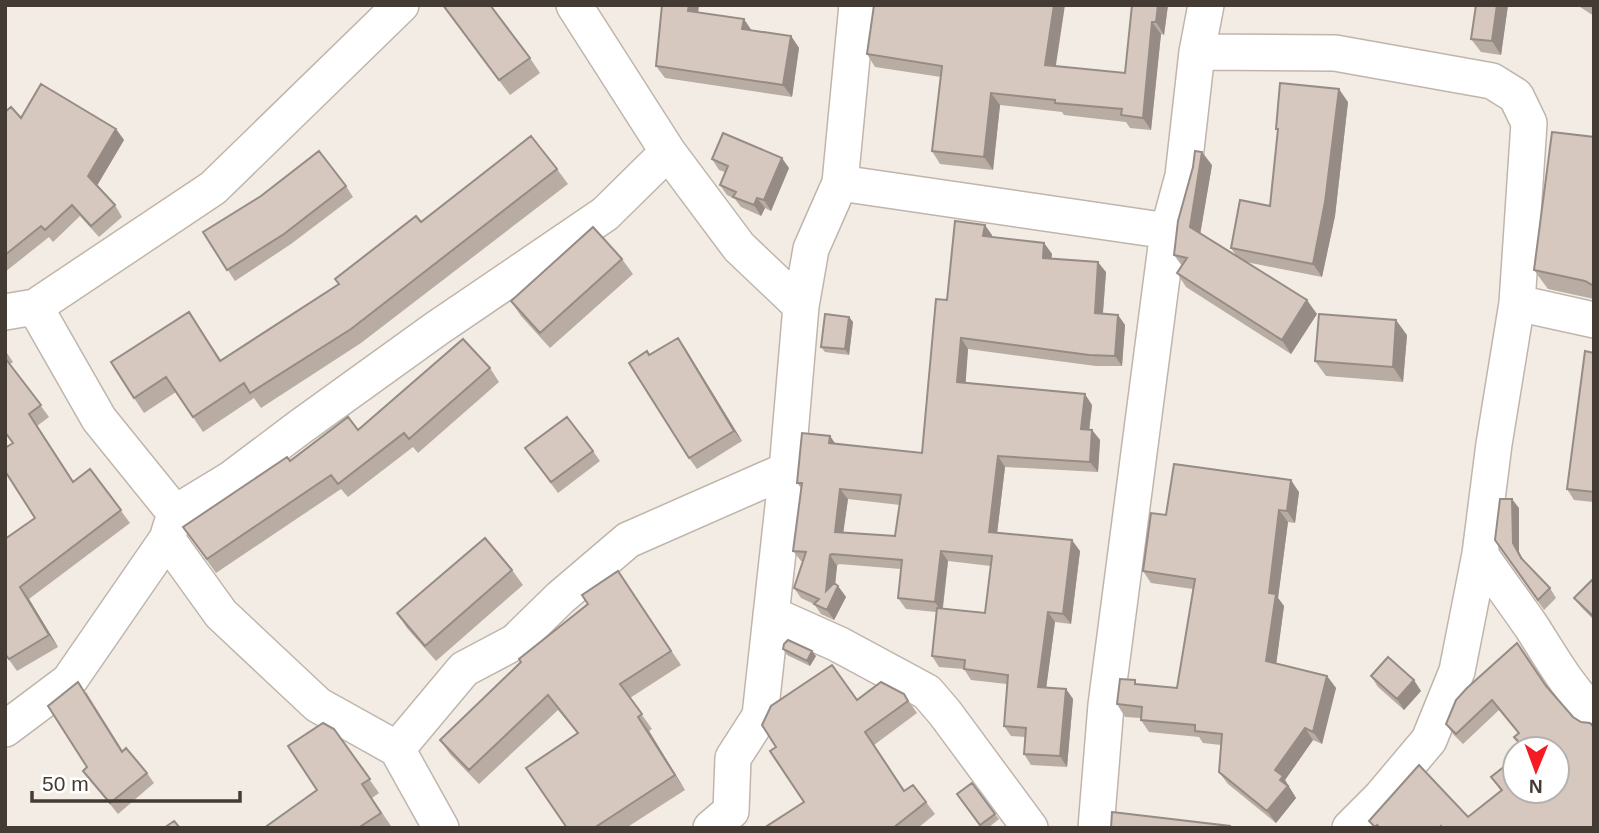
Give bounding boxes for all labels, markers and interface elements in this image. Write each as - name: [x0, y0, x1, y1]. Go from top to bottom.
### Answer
- north arrow: [1501, 735, 1571, 805]
- scale bar: [32, 760, 240, 804]
- text: 50 m: [42, 772, 89, 795]
- text: N: [1529, 776, 1543, 797]

